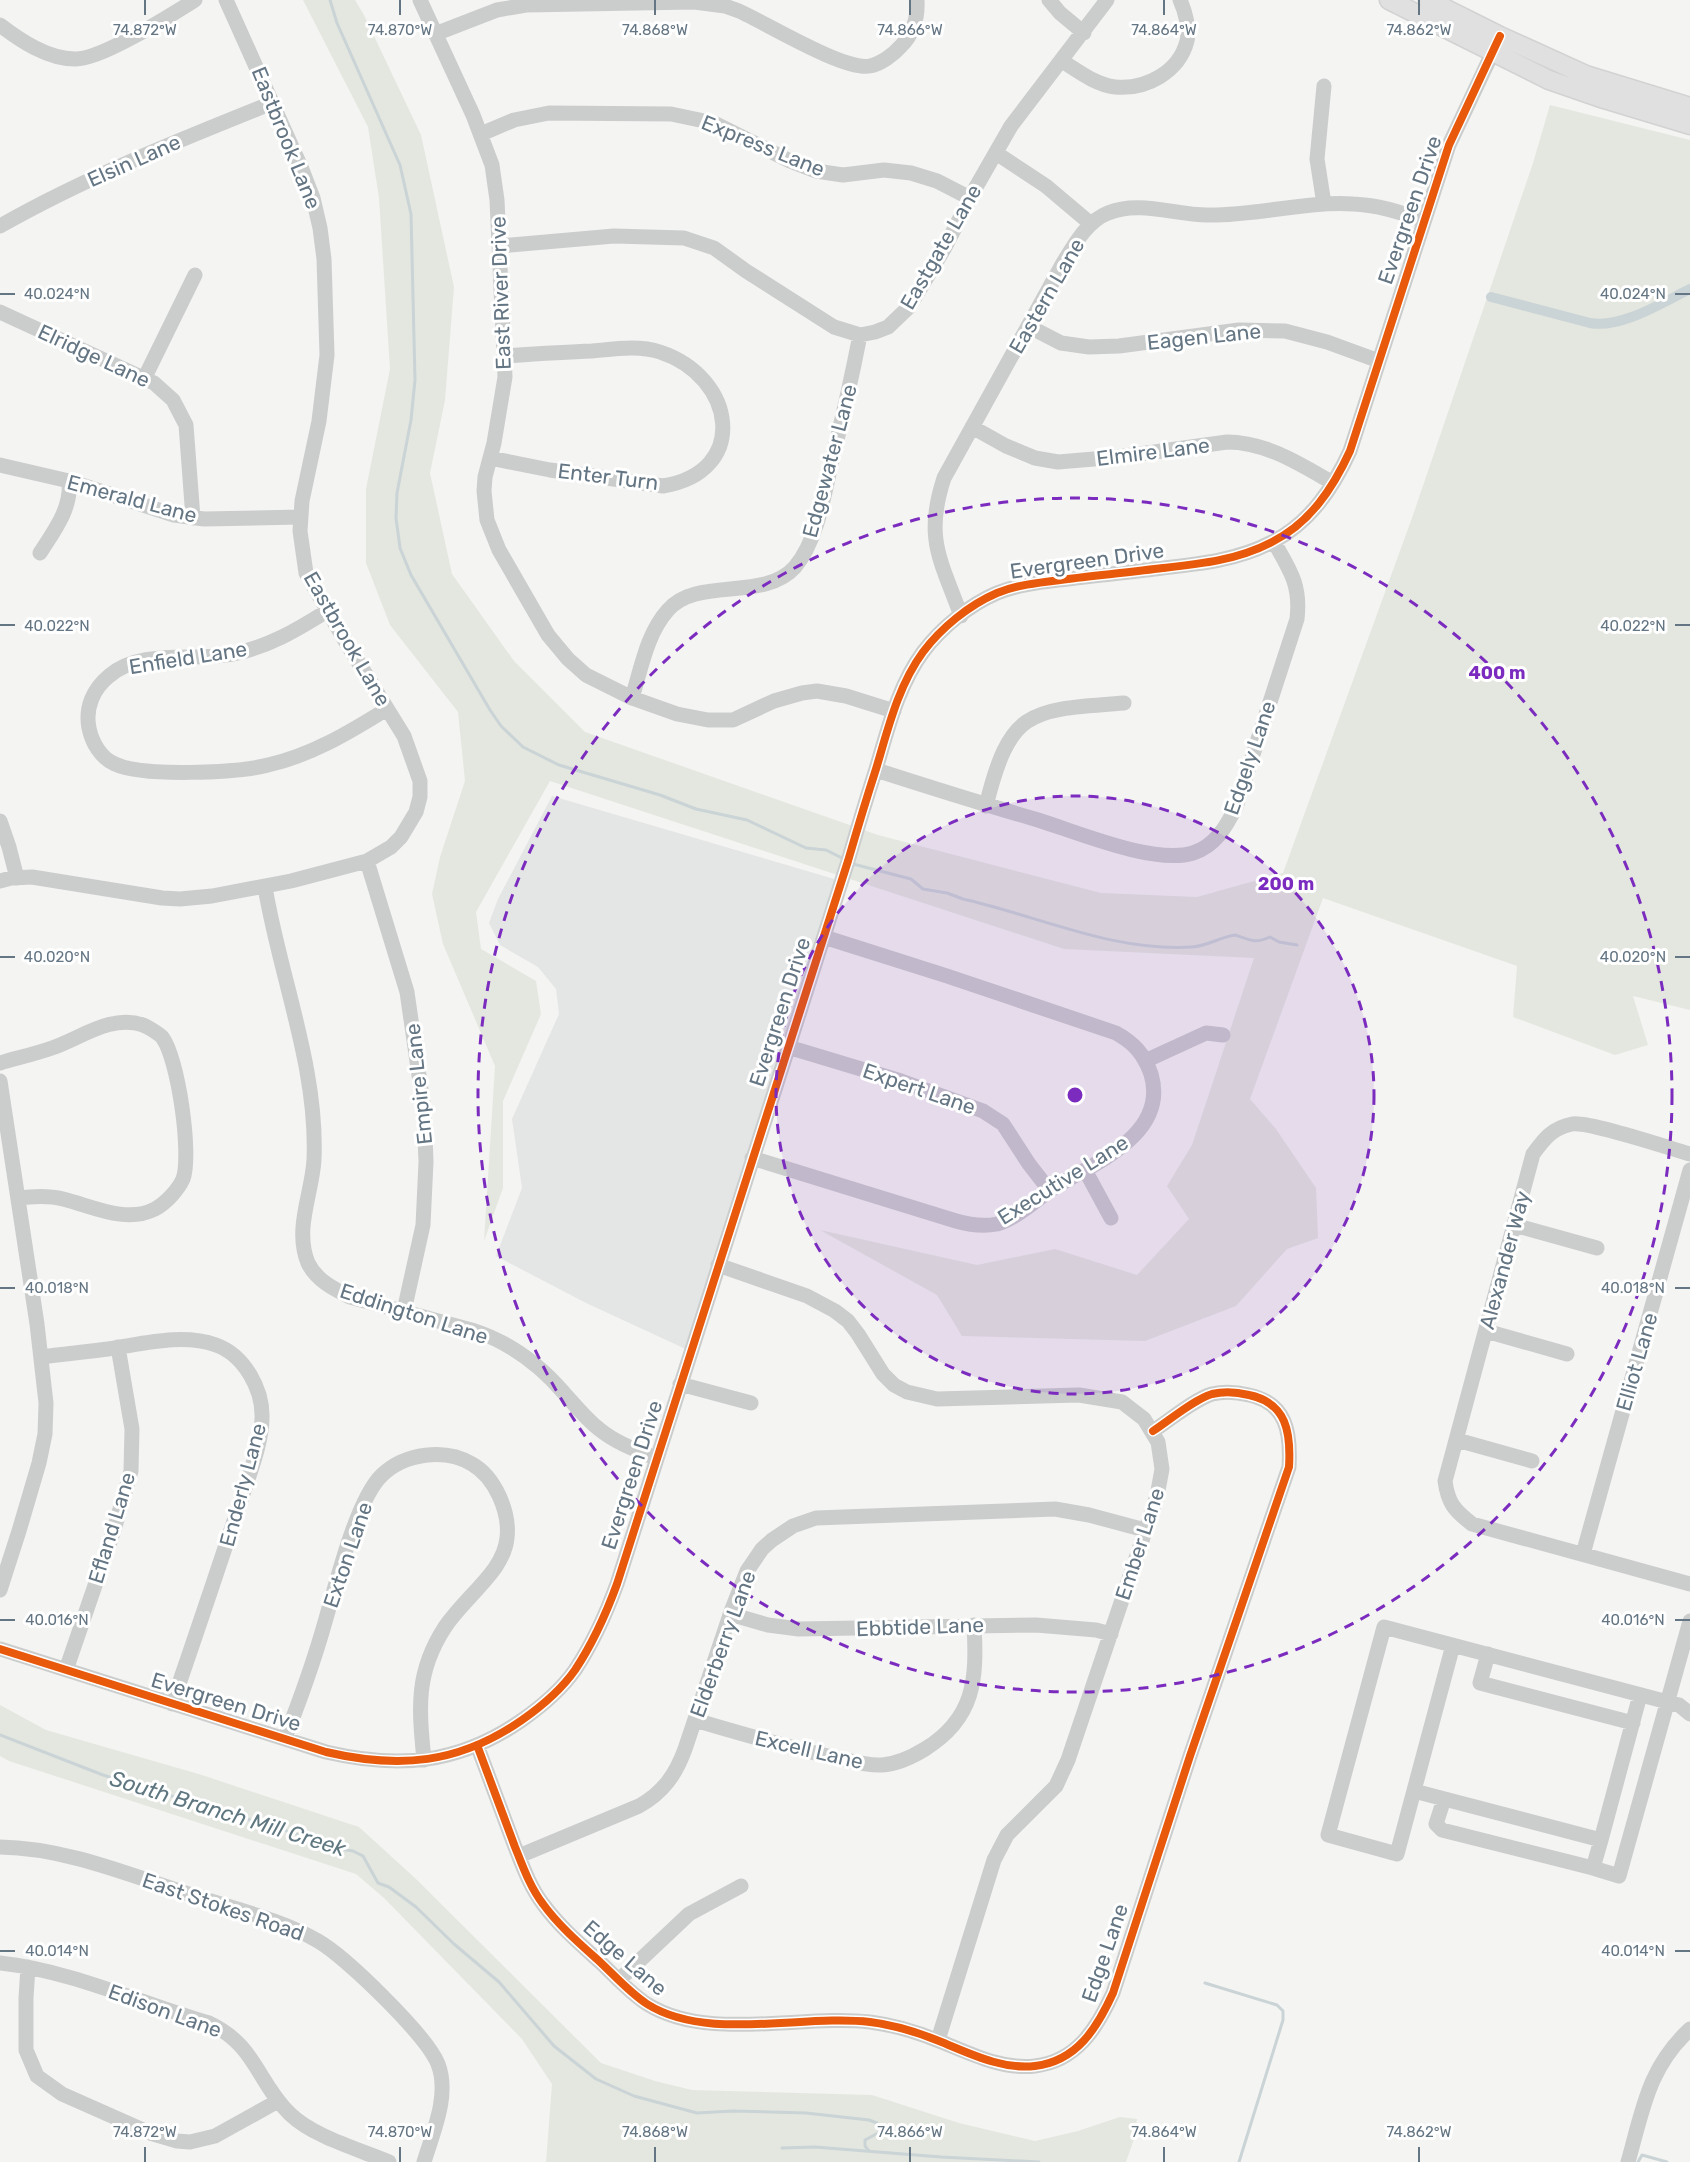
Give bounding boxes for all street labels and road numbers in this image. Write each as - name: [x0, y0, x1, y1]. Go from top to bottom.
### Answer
- street label: Eastbrook Lane: [247, 63, 326, 213]
- street label: Express Lane: [698, 109, 828, 182]
- street label: Elsin Lane: [83, 129, 184, 192]
- street label: Evergreen Drive: [1372, 132, 1447, 287]
- street label: Eastgate Lane: [895, 180, 986, 314]
- street label: East River Drive: [485, 216, 516, 370]
- street label: Eastern Lane: [1004, 234, 1090, 358]
- street label: Eagen Lane: [1146, 318, 1262, 355]
- street label: Elridge Lane: [34, 319, 154, 392]
- street label: Edgewater Lane: [797, 381, 862, 540]
- street label: Elmire Lane: [1095, 432, 1211, 471]
- street label: Enter Turn: [556, 458, 660, 495]
- street label: Emerald Lane: [65, 469, 200, 528]
- street label: Evergreen Drive: [1008, 537, 1166, 584]
- street label: Eastbrook Lane: [299, 567, 396, 711]
- street label: Enfield Lane: [127, 636, 249, 679]
- street label: Edgely Lane: [1218, 698, 1281, 818]
- street label: Evergreen Drive: [744, 934, 815, 1090]
- street label: Empire Lane: [400, 1022, 437, 1146]
- street label: Expert Lane: [860, 1058, 979, 1119]
- street label: Executive Lane: [993, 1129, 1133, 1230]
- street label: Alexander Way: [1474, 1188, 1535, 1332]
- street label: Eddington Lane: [337, 1278, 491, 1349]
- street label: Elliot Lane: [1611, 1310, 1662, 1414]
- street label: Evergreen Drive: [596, 1397, 667, 1553]
- street label: Enderly Lane: [214, 1420, 271, 1549]
- street label: Efland Lane: [83, 1469, 140, 1586]
- street label: Ember Lane: [1110, 1485, 1169, 1603]
- street label: Exton Lane: [318, 1499, 377, 1611]
- street label: Elderberry Lane: [684, 1567, 761, 1721]
- street label: Ebbtide Lane: [855, 1612, 984, 1641]
- street label: Evergreen Drive: [148, 1667, 304, 1736]
- street label: Excell Lane: [753, 1725, 866, 1774]
- street label: East Stokes Road: [139, 1867, 307, 1946]
- street label: Edge Lane: [1076, 1900, 1133, 2005]
- street label: Edge Lane: [578, 1915, 672, 2001]
- street label: Edison Lane: [105, 1978, 225, 2043]

